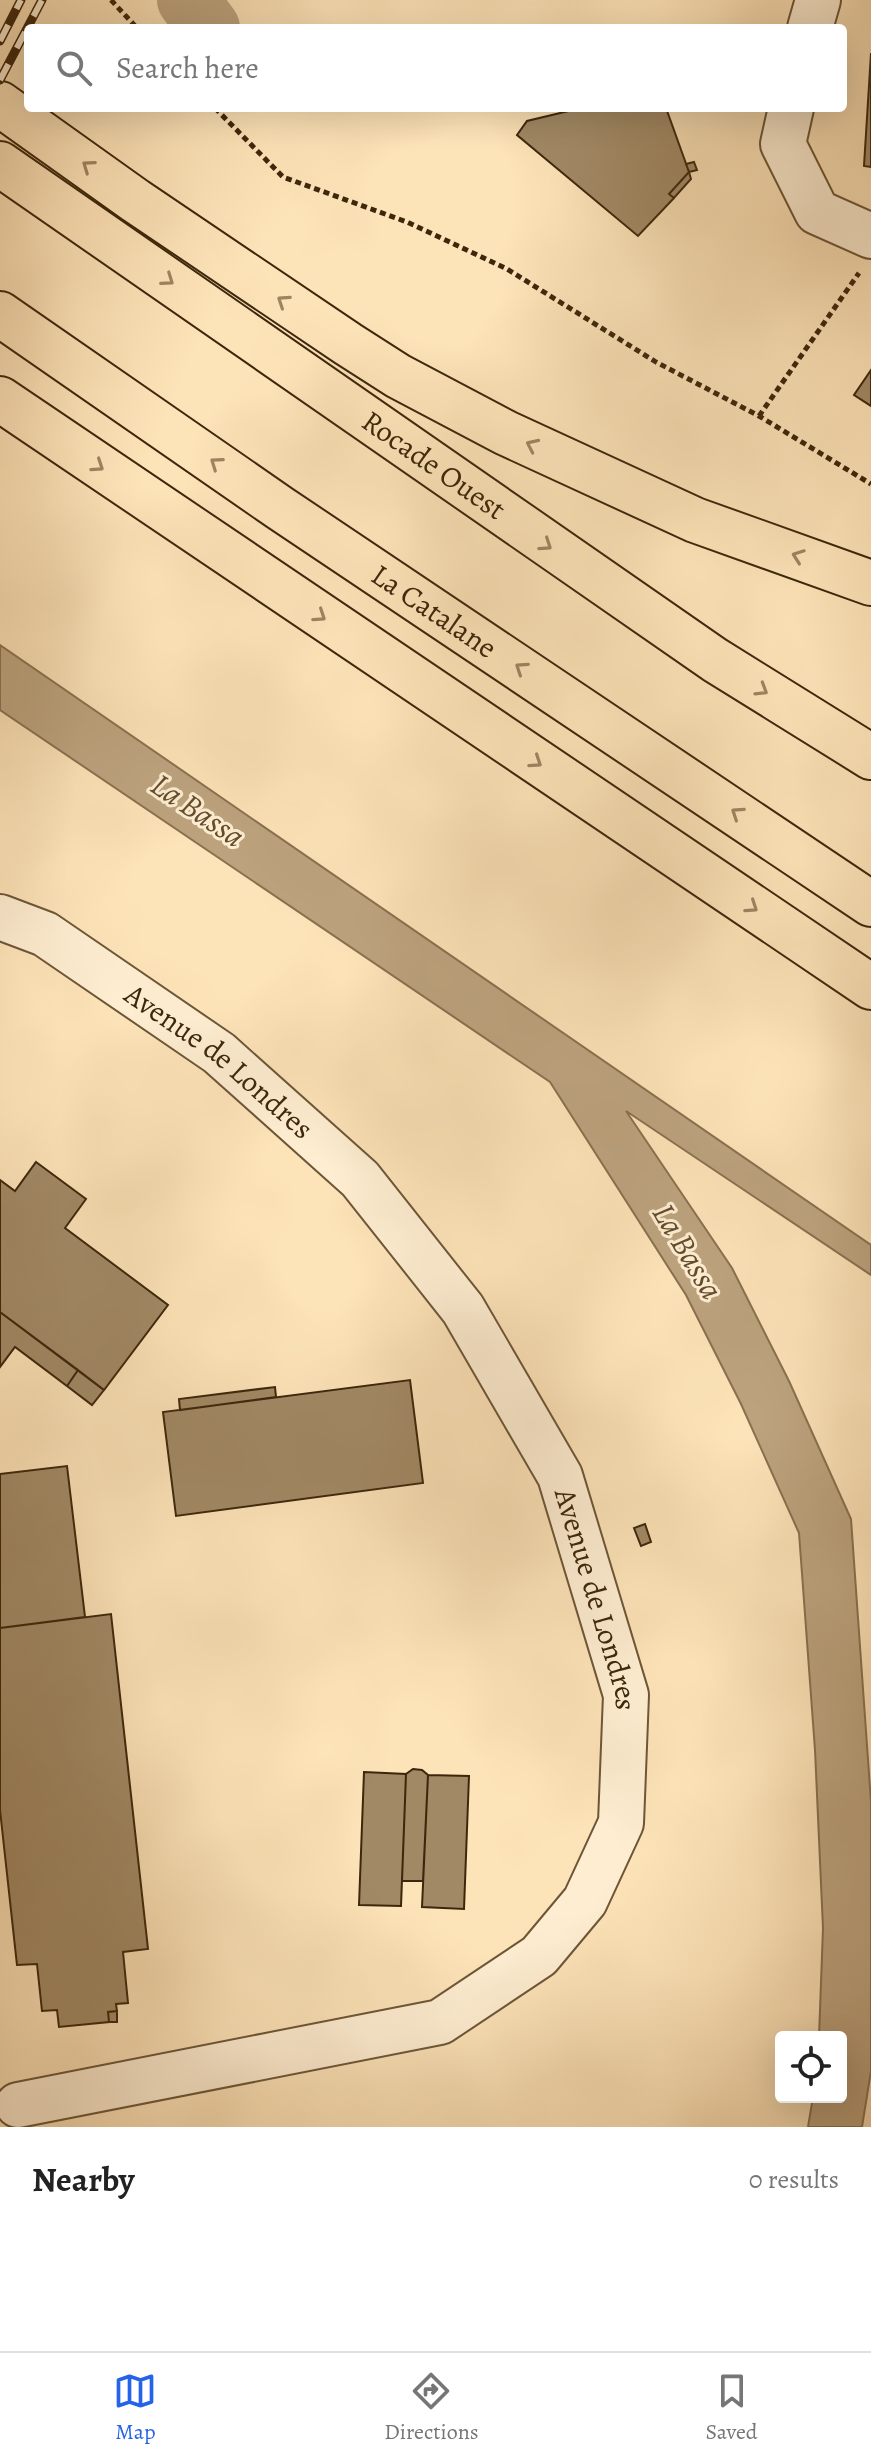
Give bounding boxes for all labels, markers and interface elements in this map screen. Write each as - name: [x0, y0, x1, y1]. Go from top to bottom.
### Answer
- search box: [24, 24, 847, 112]
- icon: search: [52, 46, 96, 90]
- text: Search here: [116, 48, 259, 88]
- one-way arrow: [82, 161, 96, 176]
- one-way arrow: [160, 270, 174, 285]
- one-way arrow: [278, 295, 292, 310]
- street label: Rocade Ouest: [354, 401, 514, 529]
- one-way arrow: [526, 439, 541, 455]
- one-way arrow: [89, 456, 104, 471]
- one-way arrow: [211, 458, 225, 473]
- one-way arrow: [538, 535, 552, 550]
- one-way arrow: [791, 550, 805, 566]
- street label: La Catalane: [363, 555, 505, 668]
- one-way arrow: [312, 606, 326, 621]
- one-way arrow: [516, 662, 530, 677]
- one-way arrow: [753, 680, 768, 695]
- one-way arrow: [527, 752, 541, 767]
- water label: La Bassa: [142, 762, 254, 858]
- one-way arrow: [731, 808, 745, 823]
- one-way arrow: [743, 897, 757, 912]
- street label: Avenue de Londres: [116, 974, 322, 1148]
- water label: La Bassa: [642, 1195, 734, 1307]
- street label: Avenue de Londres: [545, 1483, 646, 1711]
- map controls: [775, 2031, 847, 2103]
- button: locate: [775, 2031, 847, 2103]
- text: Nearby: [32, 2156, 135, 2203]
- text: 0 results: [749, 2162, 839, 2197]
- tab: Map: [113, 2369, 157, 2447]
- tab: Directions: [384, 2369, 479, 2447]
- tab: Saved: [705, 2369, 758, 2447]

